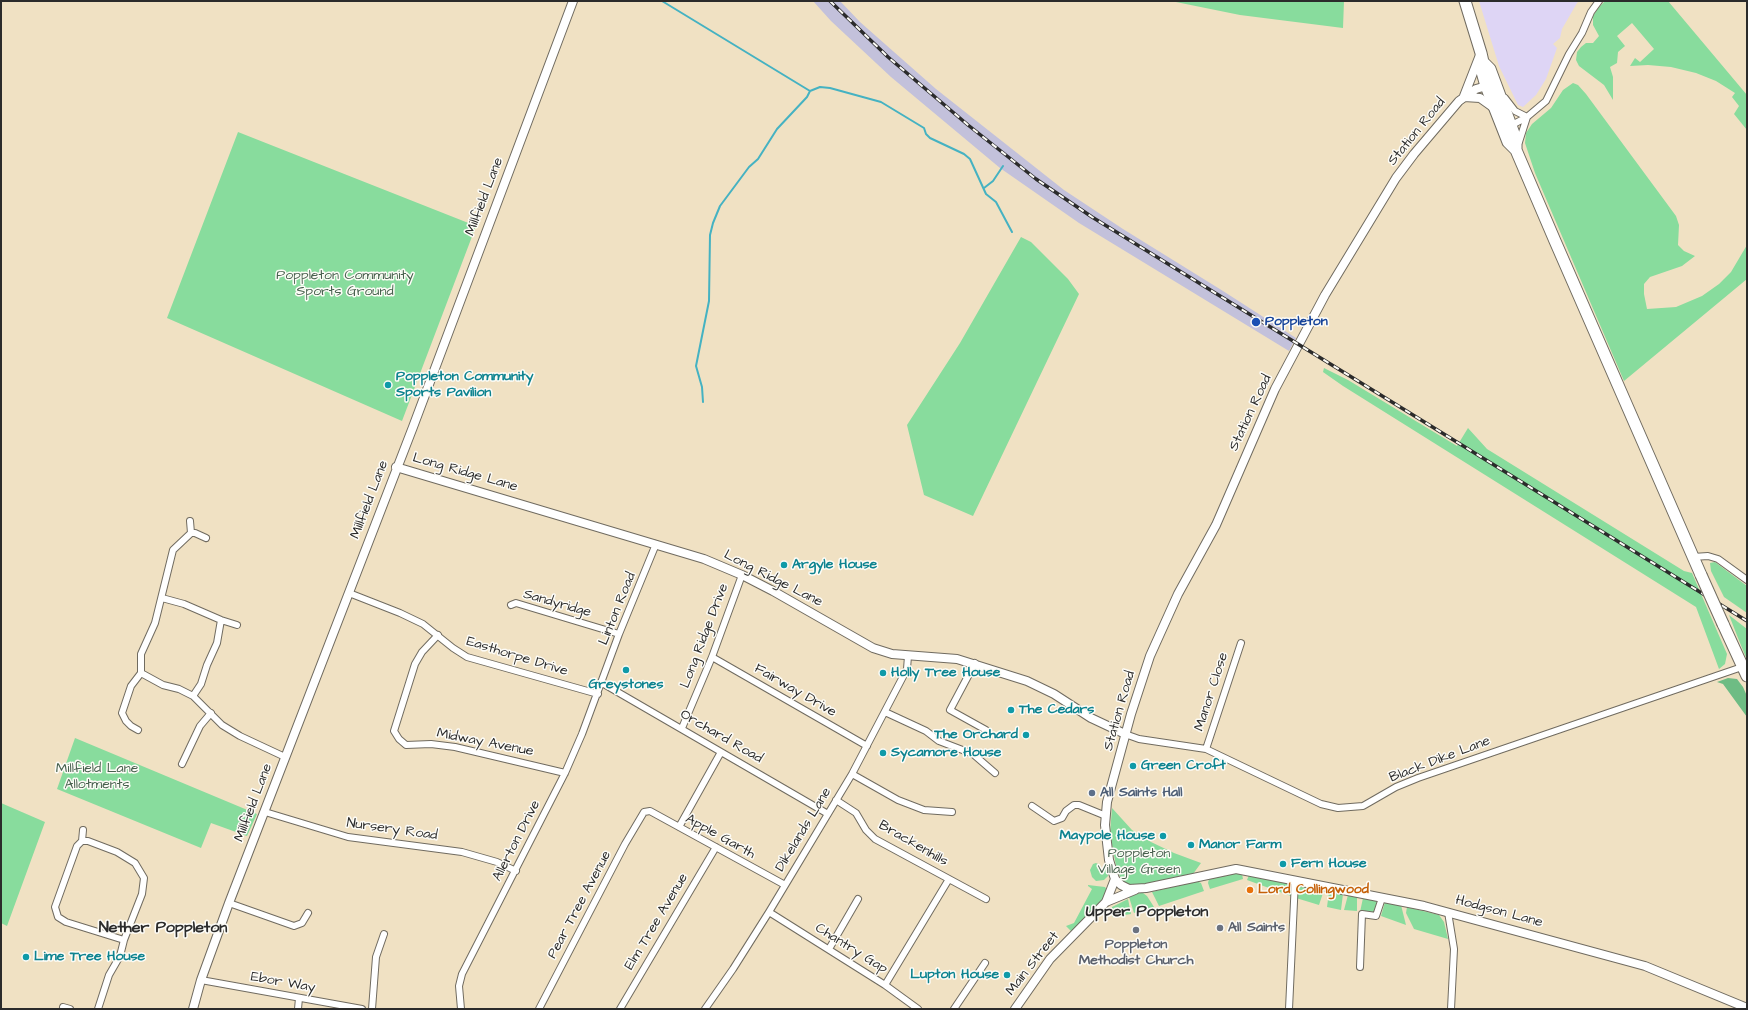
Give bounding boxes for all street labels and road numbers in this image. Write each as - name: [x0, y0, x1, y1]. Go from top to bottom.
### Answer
- street label: Station Road: [1385, 95, 1449, 169]
- street label: Millfield Lane: [462, 155, 508, 239]
- street label: Station Road: [1226, 372, 1276, 454]
- street label: Long Ridge Lane: [411, 450, 519, 496]
- street label: Millfield Lane: [347, 458, 393, 542]
- street label: Long Ridge Lane: [721, 547, 825, 611]
- street label: Linton Road: [596, 570, 640, 648]
- street label: Long Ridge Drive: [677, 581, 733, 691]
- street label: Sandyridge: [521, 586, 593, 622]
- street label: Easthorpe Drive: [464, 634, 570, 680]
- street label: Manor Close: [1191, 651, 1233, 733]
- street label: Fairway Drive: [751, 661, 839, 721]
- street label: Station Road: [1101, 669, 1139, 753]
- street label: Orchard Road: [677, 707, 765, 767]
- street label: Midway Avenue: [435, 725, 535, 761]
- street label: Black Dike Lane: [1387, 733, 1493, 787]
- street label: Millfield Lane: [231, 761, 277, 845]
- street label: Dikelands Lane: [772, 785, 836, 875]
- street label: Allerton Drive: [489, 798, 545, 884]
- street label: Apple Garth: [682, 811, 758, 863]
- street label: Nursery Road: [346, 815, 438, 845]
- street label: Brackenhills: [875, 817, 951, 871]
- street label: Pear Tree Avenue: [544, 848, 616, 962]
- street label: Elm Tree Avenue: [622, 871, 692, 973]
- street label: Hodgson Lane: [1454, 892, 1544, 932]
- street label: Chantry Gap: [812, 920, 890, 978]
- street label: Main Street: [1003, 929, 1063, 999]
- street label: Ebor Way: [249, 969, 317, 997]

